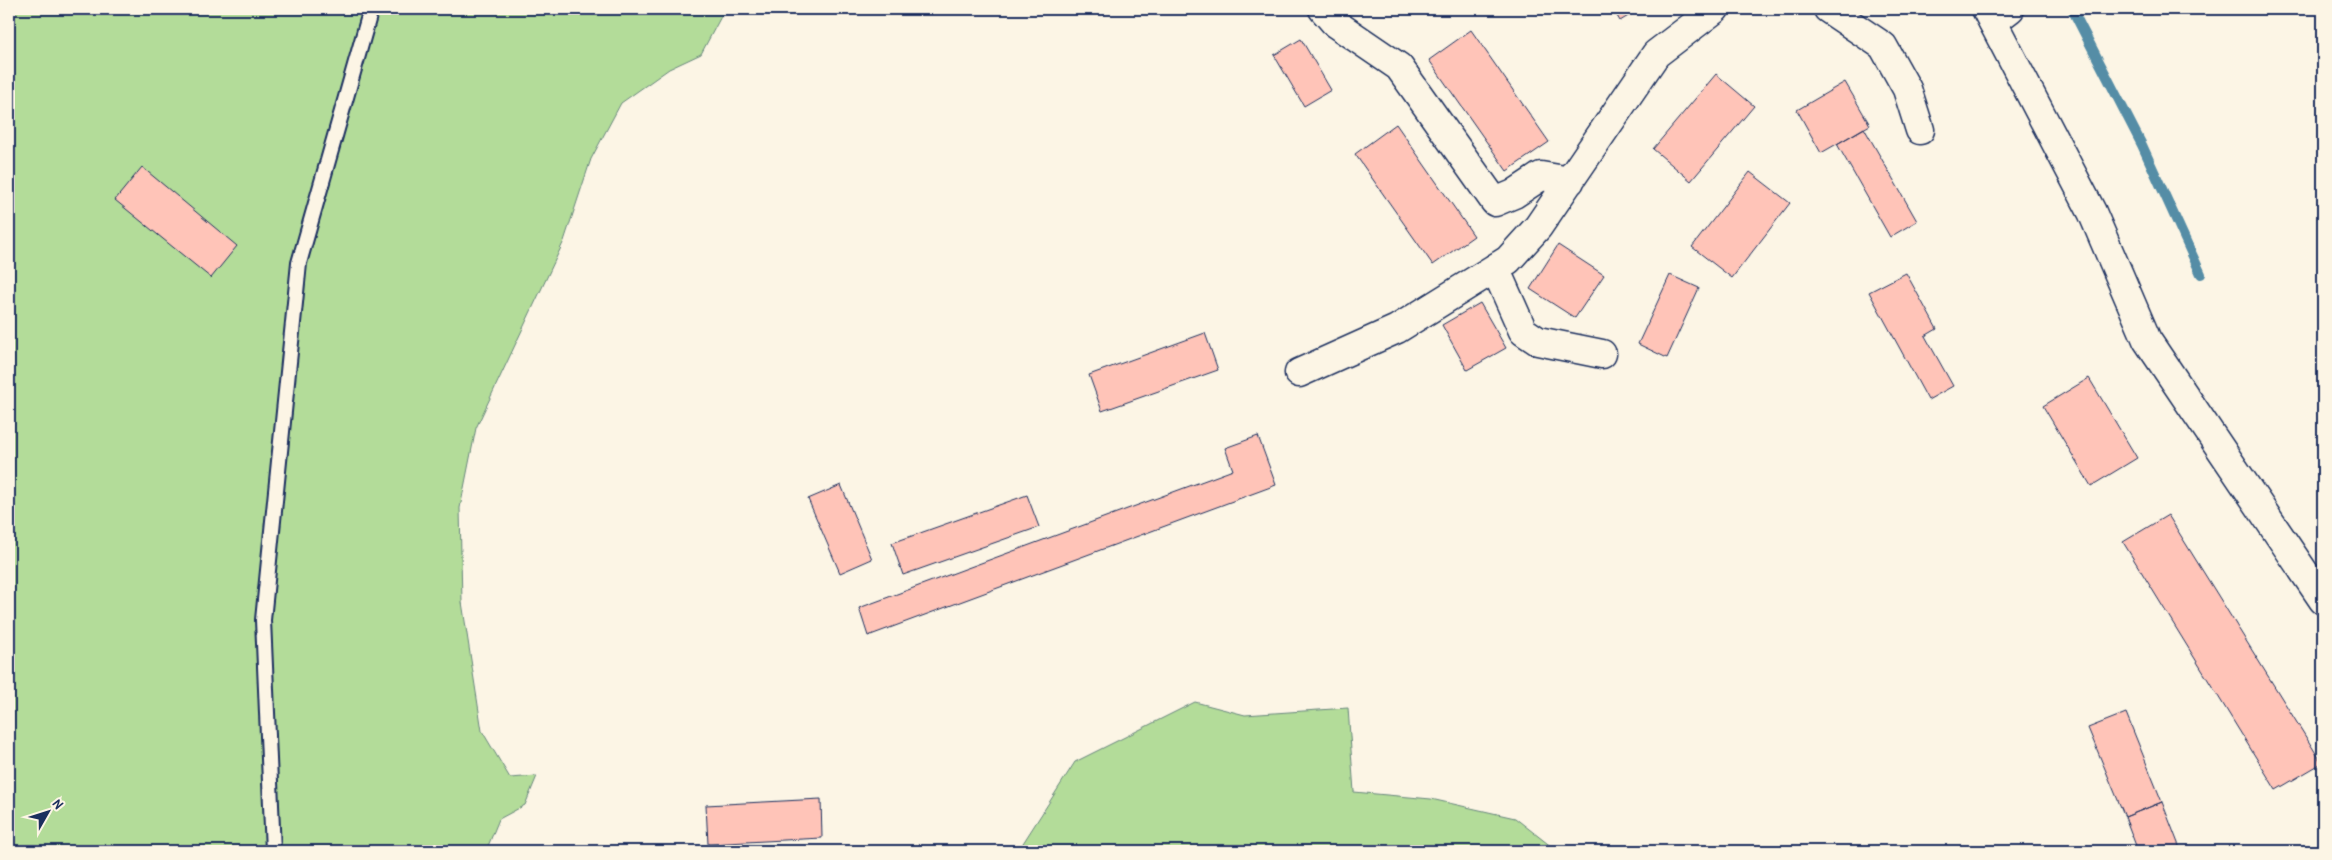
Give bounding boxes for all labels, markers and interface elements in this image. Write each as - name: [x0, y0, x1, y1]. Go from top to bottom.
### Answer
- north arrow: [22, 788, 72, 838]
- text: N: [49, 795, 69, 813]

